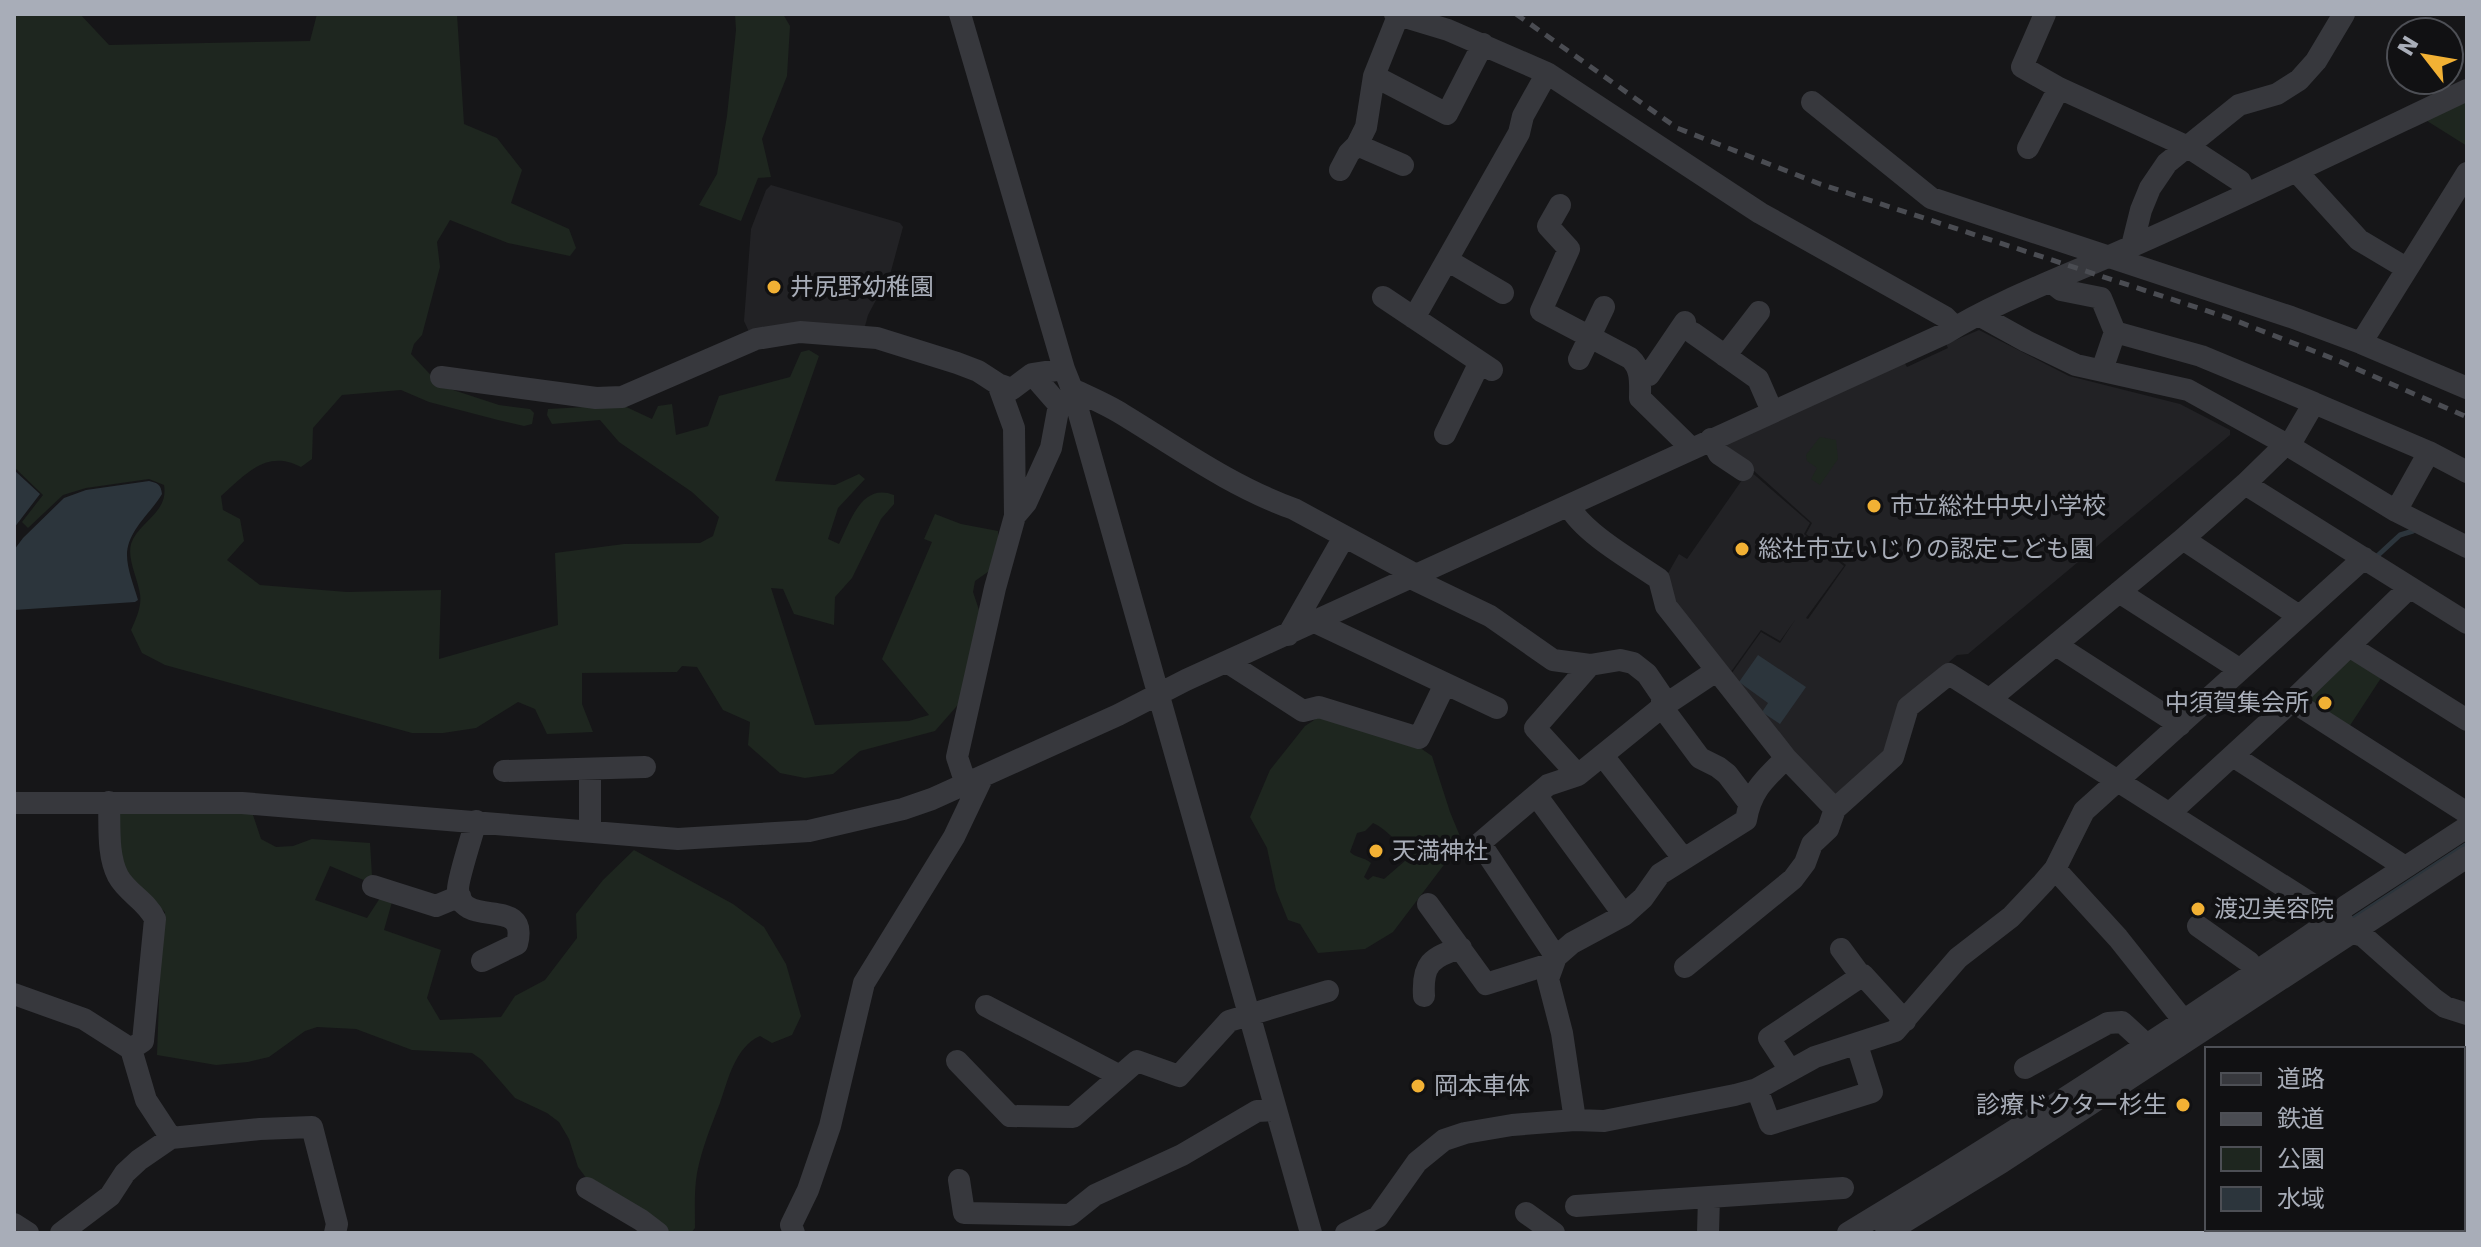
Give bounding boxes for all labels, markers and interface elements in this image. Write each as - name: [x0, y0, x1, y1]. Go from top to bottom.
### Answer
- north arrow: [2385, 16, 2465, 96]
- text: N: [2393, 32, 2424, 60]
- place label: 井尻野幼稚園: [790, 273, 934, 301]
- marker: 井尻野幼稚園: [765, 278, 783, 296]
- place label: 市立総社中央小学校: [1890, 492, 2106, 520]
- marker: 市立総社中央小学校: [1865, 497, 1883, 515]
- place label: 総社市立いじりの認定こども園: [1758, 535, 2094, 563]
- marker: 総社市立いじりの認定こども園: [1733, 540, 1751, 558]
- place label: 中須賀集会所: [2165, 689, 2309, 717]
- marker: 中須賀集会所: [2316, 694, 2334, 712]
- place label: 天満神社: [1392, 837, 1488, 865]
- marker: 天満神社: [1367, 842, 1385, 860]
- place label: 渡辺美容院: [2214, 895, 2334, 923]
- marker: 渡辺美容院: [2189, 900, 2207, 918]
- legend: [2205, 1047, 2465, 1231]
- text: 道路: [2277, 1065, 2325, 1093]
- place label: 岡本車体: [1434, 1072, 1530, 1100]
- marker: 岡本車体: [1409, 1077, 1427, 1095]
- place label: 診療ドクター杉生: [1976, 1091, 2167, 1119]
- marker: 診療ドクター杉生: [2174, 1096, 2192, 1114]
- text: 鉄道: [2277, 1105, 2325, 1133]
- text: 公園: [2277, 1145, 2325, 1173]
- text: 水域: [2277, 1185, 2325, 1213]

